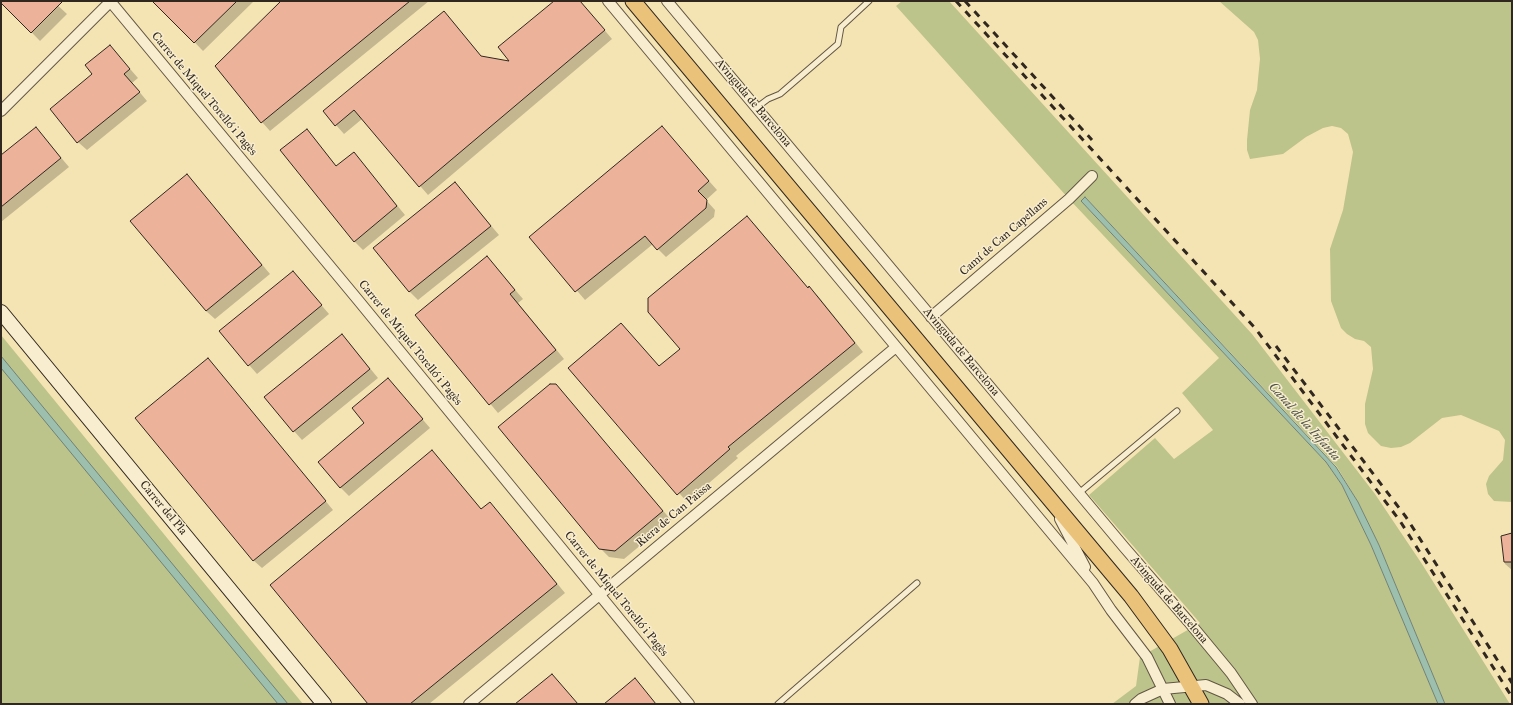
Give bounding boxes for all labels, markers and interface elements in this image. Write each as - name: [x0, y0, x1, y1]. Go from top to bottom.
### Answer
- street label: Carrer de Miquel Torelló i Pagès: [148, 29, 260, 159]
- street label: Avinguda de Barcelona: [712, 56, 794, 150]
- street label: Camí de Can Capellans: [957, 195, 1051, 279]
- street label: Carrer de Miquel Torelló i Pagès: [355, 278, 465, 408]
- street label: Avinguda de Barcelona: [920, 305, 1002, 399]
- water label: Canal de la Infanta: [1265, 380, 1343, 464]
- street label: Carrer del Pla: [136, 478, 190, 538]
- street label: Riera de Can Païssa: [634, 479, 714, 551]
- street label: Carrer de Miquel Torelló i Pagès: [561, 529, 671, 659]
- street label: Avinguda de Barcelona: [1127, 553, 1211, 647]

